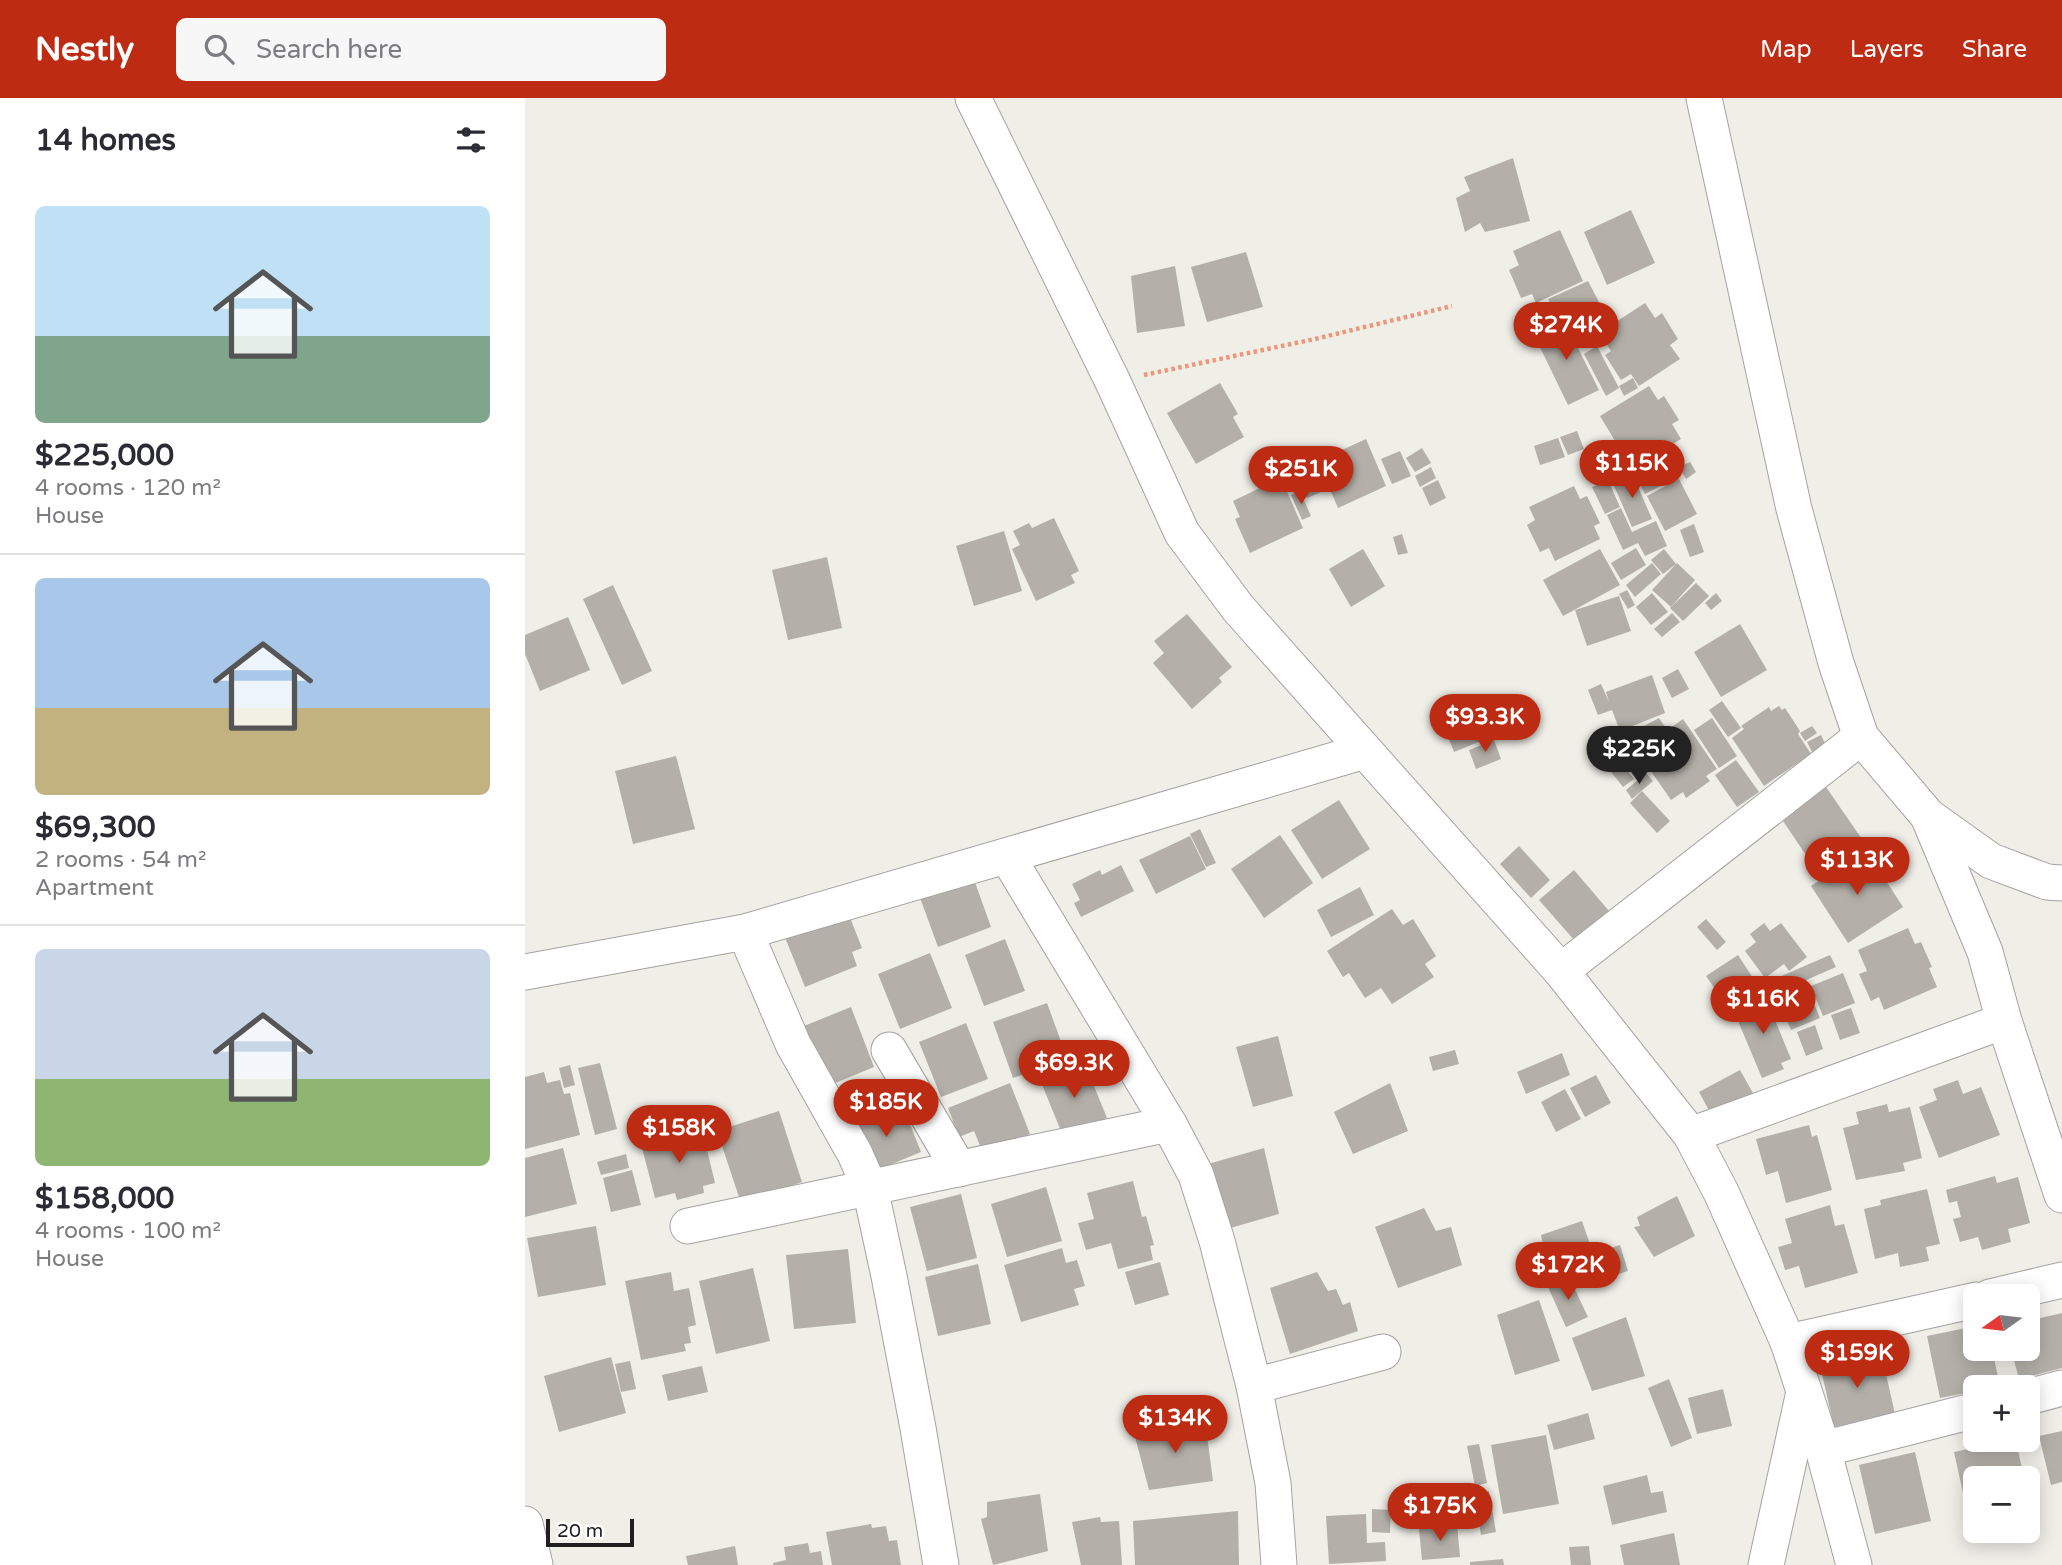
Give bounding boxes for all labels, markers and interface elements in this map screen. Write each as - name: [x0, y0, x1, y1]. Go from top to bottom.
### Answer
- search box: [176, 18, 666, 81]
- text: Nestly: [35, 30, 134, 69]
- icon: search: [200, 30, 238, 68]
- text: Search here: [256, 34, 402, 65]
- text: Map: [1760, 35, 1812, 64]
- text: Layers: [1850, 35, 1924, 64]
- text: Share: [1962, 35, 2027, 64]
- icon: filters: [452, 121, 490, 159]
- text: 14 homes: [35, 122, 176, 159]
- icon: home: [200, 251, 326, 377]
- pin: $274K: [1517, 302, 1615, 362]
- text: $274K: [1530, 311, 1602, 339]
- text: $225,000: [35, 437, 174, 474]
- pin: $115K: [1583, 440, 1681, 500]
- pin: $251K: [1252, 446, 1350, 506]
- text: $115K: [1596, 449, 1668, 477]
- text: $251K: [1265, 455, 1337, 483]
- text: 4 rooms · 120 m²: [35, 474, 221, 502]
- text: House: [35, 502, 104, 530]
- icon: home: [200, 623, 326, 749]
- pin: $93.3K: [1428, 694, 1542, 754]
- text: $93.3K: [1446, 703, 1524, 731]
- pin: $225K: [1590, 726, 1688, 786]
- text: $225K: [1603, 735, 1675, 763]
- text: $69,300: [35, 809, 155, 846]
- pin: $113K: [1808, 838, 1906, 897]
- text: 2 rooms · 54 m²: [35, 846, 206, 874]
- text: $113K: [1821, 846, 1893, 874]
- text: Apartment: [35, 874, 154, 902]
- pin: $116K: [1714, 976, 1812, 1036]
- text: $116K: [1727, 985, 1799, 1013]
- icon: home: [200, 994, 326, 1120]
- pin: $69.3K: [1017, 1040, 1131, 1100]
- text: $69.3K: [1035, 1049, 1113, 1077]
- pin: $185K: [837, 1080, 935, 1139]
- text: $185K: [850, 1088, 922, 1116]
- pin: $158K: [630, 1105, 728, 1165]
- text: $158K: [643, 1114, 715, 1142]
- text: $158,000: [35, 1180, 174, 1217]
- text: 4 rooms · 100 m²: [35, 1217, 221, 1245]
- pin: $172K: [1519, 1242, 1617, 1302]
- text: House: [35, 1245, 104, 1273]
- text: $172K: [1532, 1251, 1604, 1279]
- north arrow: [1963, 1284, 2041, 1362]
- map controls: [1963, 1284, 2040, 1543]
- pin: $159K: [1808, 1330, 1906, 1390]
- text: $159K: [1821, 1339, 1893, 1367]
- button: +: [1963, 1375, 2040, 1452]
- pin: $134K: [1126, 1396, 1224, 1455]
- text: $134K: [1139, 1404, 1211, 1432]
- button: −: [1963, 1466, 2040, 1543]
- pin: $175K: [1391, 1484, 1489, 1543]
- text: $175K: [1404, 1492, 1476, 1520]
- scale bar: [546, 1516, 633, 1548]
- text: 20 m: [557, 1520, 603, 1542]

